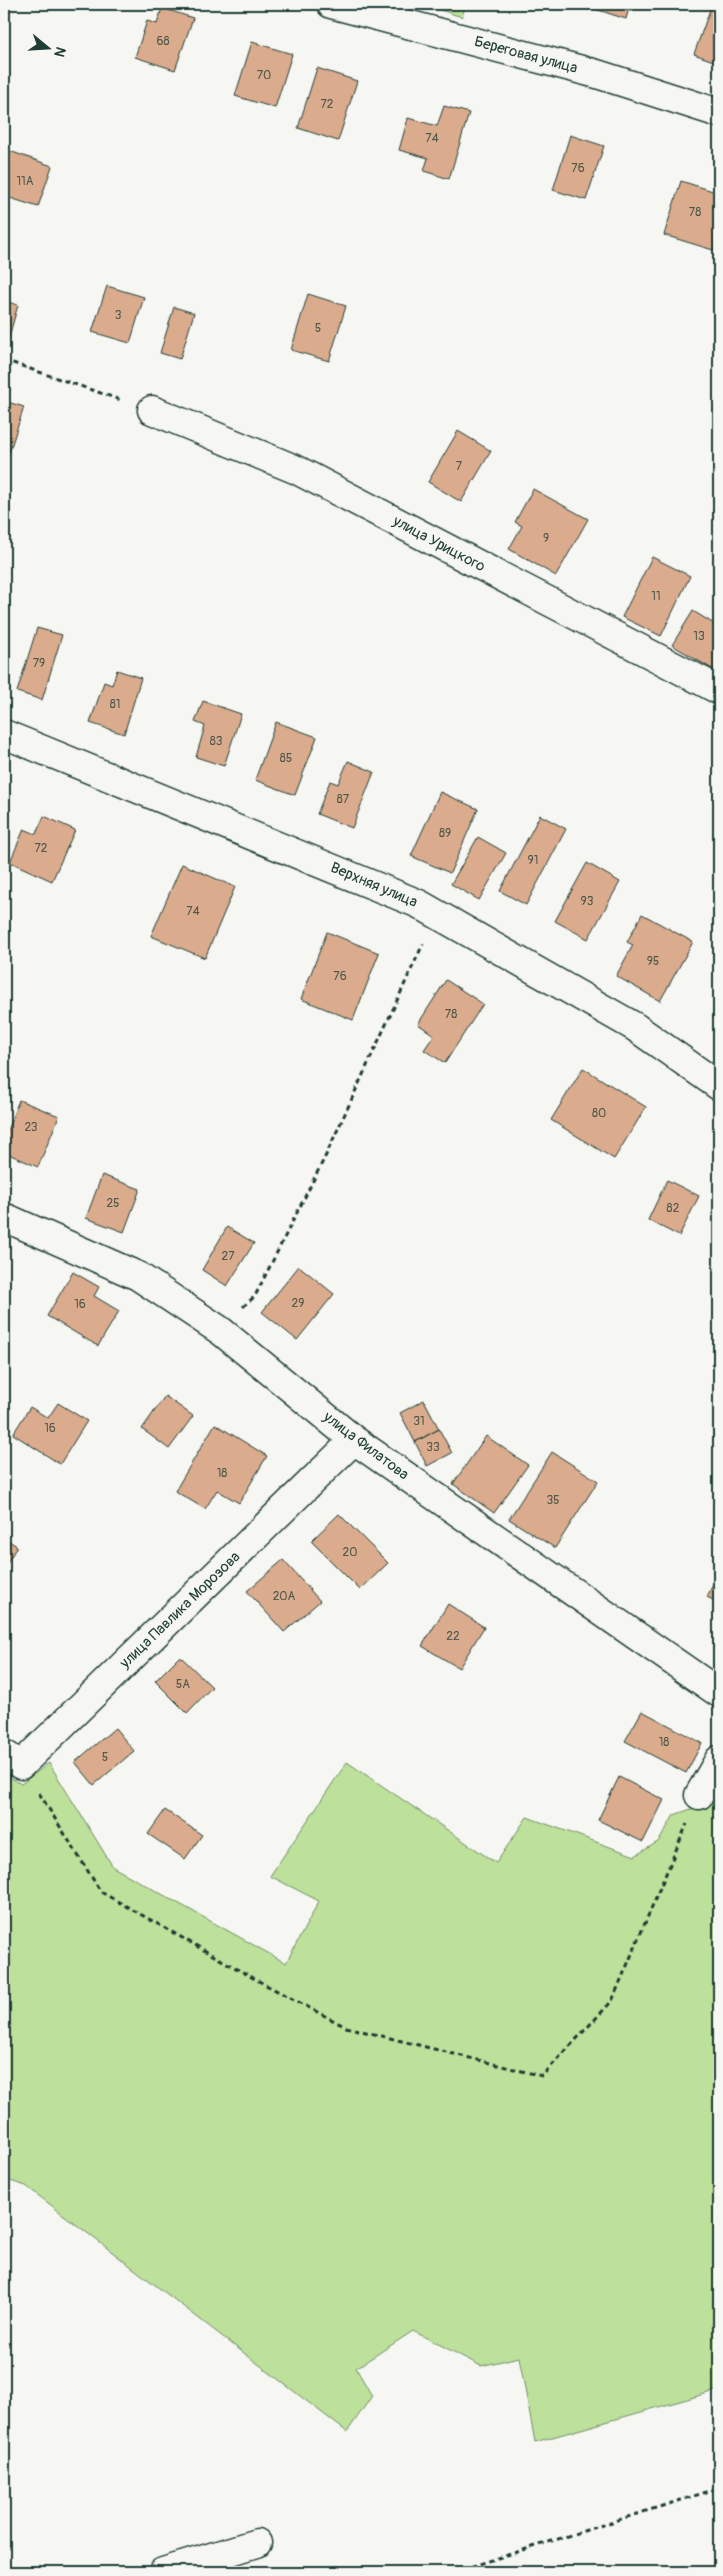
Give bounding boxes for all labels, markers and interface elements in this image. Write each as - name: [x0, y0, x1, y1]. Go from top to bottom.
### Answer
- north arrow: [22, 22, 72, 72]
- street label: Береговая улица: [472, 32, 580, 78]
- house number: 68: [156, 34, 170, 49]
- text: N: [50, 45, 69, 59]
- house number: 70: [257, 68, 271, 83]
- house number: 72: [320, 97, 334, 112]
- house number: 74: [425, 131, 439, 146]
- house number: 76: [571, 161, 585, 176]
- house number: 11А: [16, 174, 34, 189]
- house number: 78: [689, 205, 701, 220]
- house number: 3: [115, 308, 122, 323]
- house number: 5: [315, 321, 321, 336]
- house number: 7: [456, 459, 463, 474]
- street label: улица Урицкого: [389, 511, 488, 576]
- house number: 9: [543, 531, 549, 546]
- house number: 11: [651, 589, 661, 604]
- house number: 13: [693, 629, 705, 644]
- house number: 79: [33, 656, 45, 671]
- house number: 81: [110, 697, 120, 712]
- house number: 83: [210, 734, 223, 749]
- house number: 85: [280, 751, 292, 766]
- house number: 87: [337, 792, 350, 807]
- house number: 89: [439, 826, 451, 841]
- house number: 72: [34, 841, 48, 856]
- house number: 91: [528, 853, 538, 868]
- street label: Верхняя улица: [328, 858, 420, 912]
- house number: 93: [581, 894, 594, 909]
- house number: 74: [186, 904, 200, 919]
- house number: 95: [647, 954, 659, 969]
- house number: 76: [333, 969, 347, 984]
- house number: 78: [445, 1007, 457, 1022]
- house number: 80: [592, 1106, 606, 1121]
- house number: 23: [24, 1120, 38, 1135]
- house number: 25: [106, 1196, 120, 1211]
- house number: 82: [667, 1201, 680, 1216]
- house number: 27: [221, 1249, 235, 1264]
- house number: 29: [292, 1296, 304, 1311]
- house number: 16: [74, 1297, 86, 1312]
- street label: улица Филатова: [319, 1407, 413, 1484]
- house number: 31: [413, 1414, 425, 1429]
- house number: 16: [44, 1421, 56, 1436]
- house number: 33: [426, 1440, 440, 1455]
- house number: 18: [217, 1466, 227, 1481]
- house number: 35: [546, 1493, 560, 1508]
- house number: 20: [343, 1545, 357, 1560]
- street label: улица Павлика Морозова: [115, 1548, 244, 1673]
- house number: 20А: [273, 1589, 296, 1604]
- house number: 22: [446, 1629, 460, 1644]
- house number: 5А: [176, 1677, 190, 1692]
- house number: 18: [659, 1735, 669, 1750]
- house number: 5: [102, 1750, 108, 1765]

